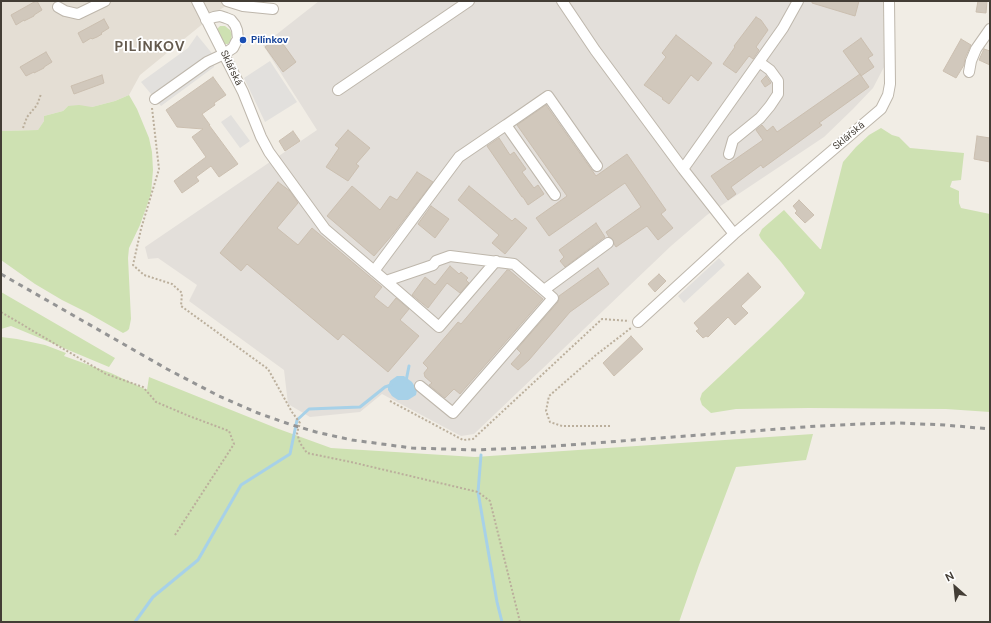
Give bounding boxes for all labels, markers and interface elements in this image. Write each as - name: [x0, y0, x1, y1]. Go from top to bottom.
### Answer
- place label: Pilínkov: [251, 34, 288, 46]
- marker: Pilínkov: [238, 35, 248, 45]
- district label: PILÍNKOV: [114, 39, 186, 55]
- street label: Sklářská: [217, 48, 245, 88]
- street label: Sklářská: [831, 119, 867, 153]
- north arrow: [935, 567, 975, 607]
- text: N: [943, 568, 956, 584]

